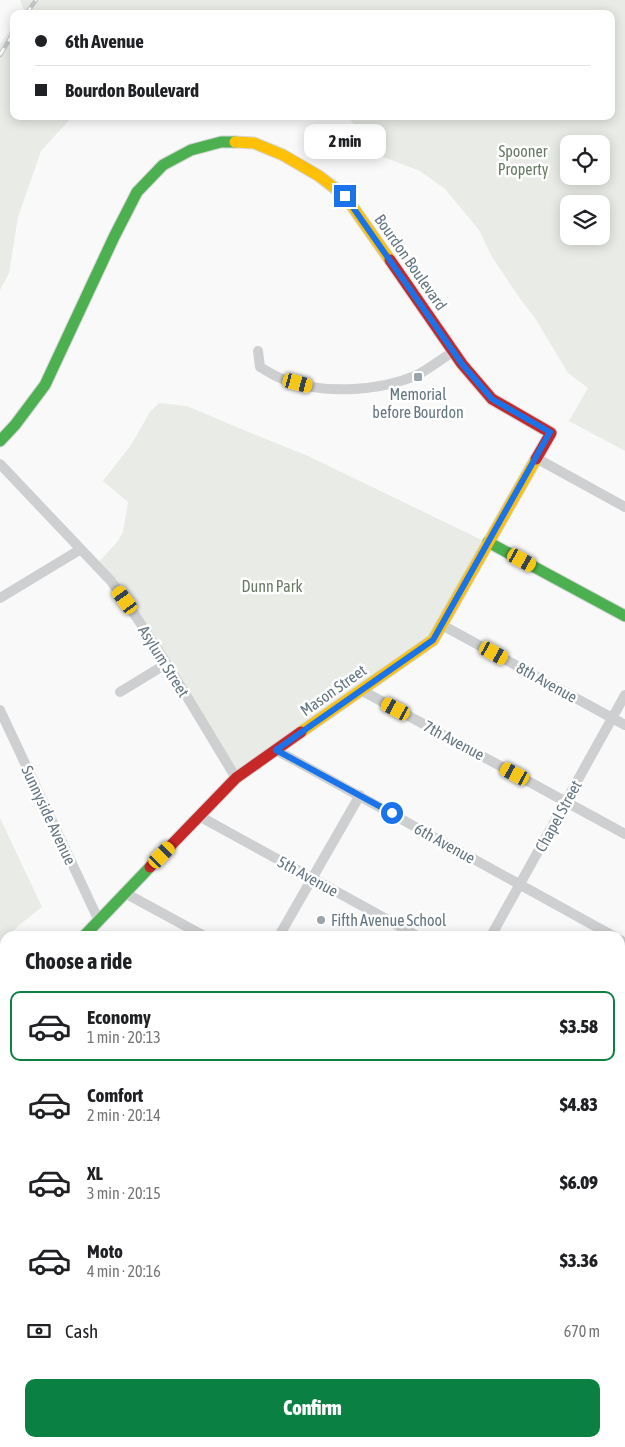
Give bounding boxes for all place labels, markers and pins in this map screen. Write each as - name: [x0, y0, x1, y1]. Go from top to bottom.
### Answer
- marker: Memorial before Bourdon: [412, 371, 424, 383]
- place label: Memorial before Bourdon: [372, 385, 464, 421]
- place label: Fifth Avenue School: [331, 911, 447, 929]
- marker: Fifth Avenue School: [315, 914, 327, 926]

